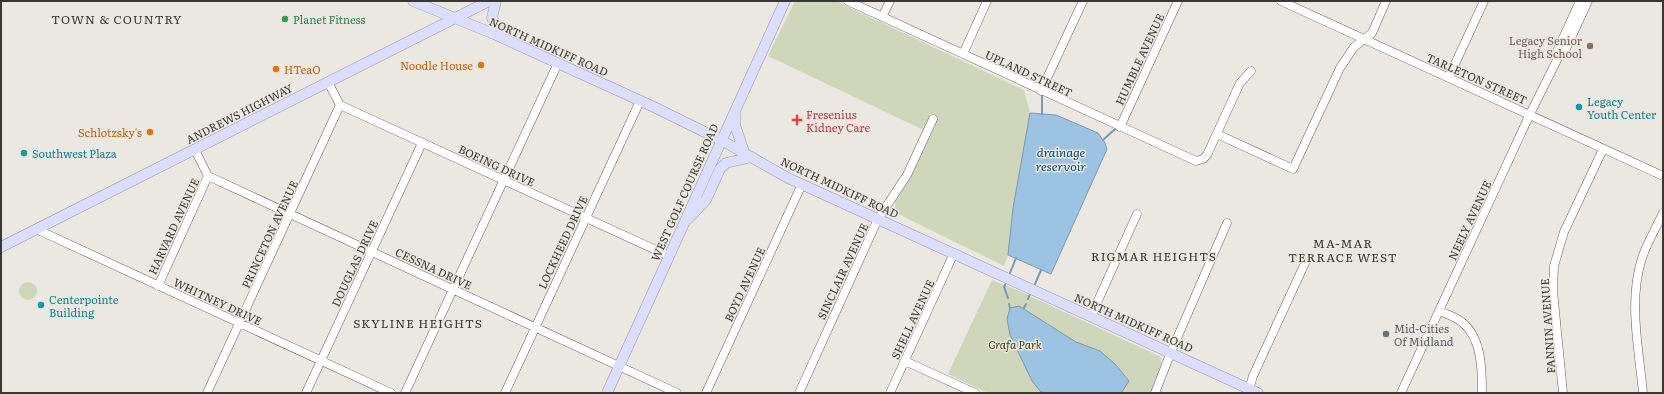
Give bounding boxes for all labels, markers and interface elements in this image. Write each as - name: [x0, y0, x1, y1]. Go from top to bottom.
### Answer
- district label: TOWN & COUNTRY: [51, 10, 183, 28]
- street label: HUMBLE AVENUE: [1111, 10, 1167, 108]
- place label: Planet Fitness: [293, 11, 366, 27]
- street label: NORTH MIDKIFF ROAD: [487, 13, 611, 79]
- marker: Planet Fitness: [280, 14, 290, 24]
- place label: Legacy Senior High School: [1509, 32, 1583, 61]
- marker: Legacy Senior High School: [1585, 41, 1595, 51]
- street label: UPLAND STREET: [983, 46, 1075, 100]
- street label: TARLETON STREET: [1424, 49, 1530, 107]
- place label: Noodle House: [400, 57, 473, 73]
- marker: Noodle House: [476, 60, 486, 70]
- place label: HTeaO: [284, 61, 321, 77]
- marker: HTeaO: [271, 64, 281, 74]
- street label: ANDREWS HIGHWAY: [183, 79, 295, 147]
- place label: Legacy Youth Center: [1587, 93, 1657, 122]
- marker: Legacy Youth Center: [1574, 102, 1584, 112]
- place label: Fresenius Kidney Care: [806, 106, 870, 135]
- marker: Fresenius Kidney Care: [791, 114, 803, 126]
- street label: WEST GOLF COURSE ROAD: [646, 121, 722, 263]
- place label: Schlotzsky's: [78, 124, 142, 140]
- marker: Schlotzsky's: [145, 127, 155, 137]
- street label: BOEING DRIVE: [456, 140, 538, 190]
- water label: drainage reservoir: [1036, 143, 1086, 175]
- place label: Southwest Plaza: [32, 145, 117, 161]
- marker: Southwest Plaza: [19, 148, 29, 158]
- street label: NORTH MIDKIFF ROAD: [778, 153, 902, 221]
- street label: HARVARD AVENUE: [144, 175, 202, 277]
- street label: PRINCETON AVENUE: [237, 177, 301, 291]
- street label: NEELY AVENUE: [1444, 178, 1494, 262]
- street label: LOCKHEED DRIVE: [533, 193, 591, 291]
- street label: DOUGLAS DRIVE: [327, 217, 381, 309]
- street label: SINCLAIR AVENUE: [813, 220, 871, 322]
- district label: MA-MAR TERRACE WEST: [1288, 234, 1398, 266]
- street label: CESSNA DRIVE: [393, 243, 475, 293]
- street label: BOYD AVENUE: [720, 244, 768, 324]
- district label: RIGMAR HEIGHTS: [1091, 247, 1217, 265]
- street label: WHITNEY DRIVE: [171, 273, 265, 329]
- street label: SHELL AVENUE: [887, 277, 937, 361]
- street label: FANNIN AVENUE: [1536, 278, 1558, 374]
- street label: NORTH MIDKIFF ROAD: [1072, 289, 1196, 355]
- place label: Centerpointe Building: [49, 291, 119, 320]
- marker: Centerpointe Building: [36, 300, 46, 310]
- district label: SKYLINE HEIGHTS: [353, 314, 483, 332]
- place label: Mid-Cities Of Midland: [1394, 320, 1454, 349]
- marker: Mid-Cities Of Midland: [1381, 329, 1391, 339]
- park label: Grafa Park: [988, 336, 1042, 352]

